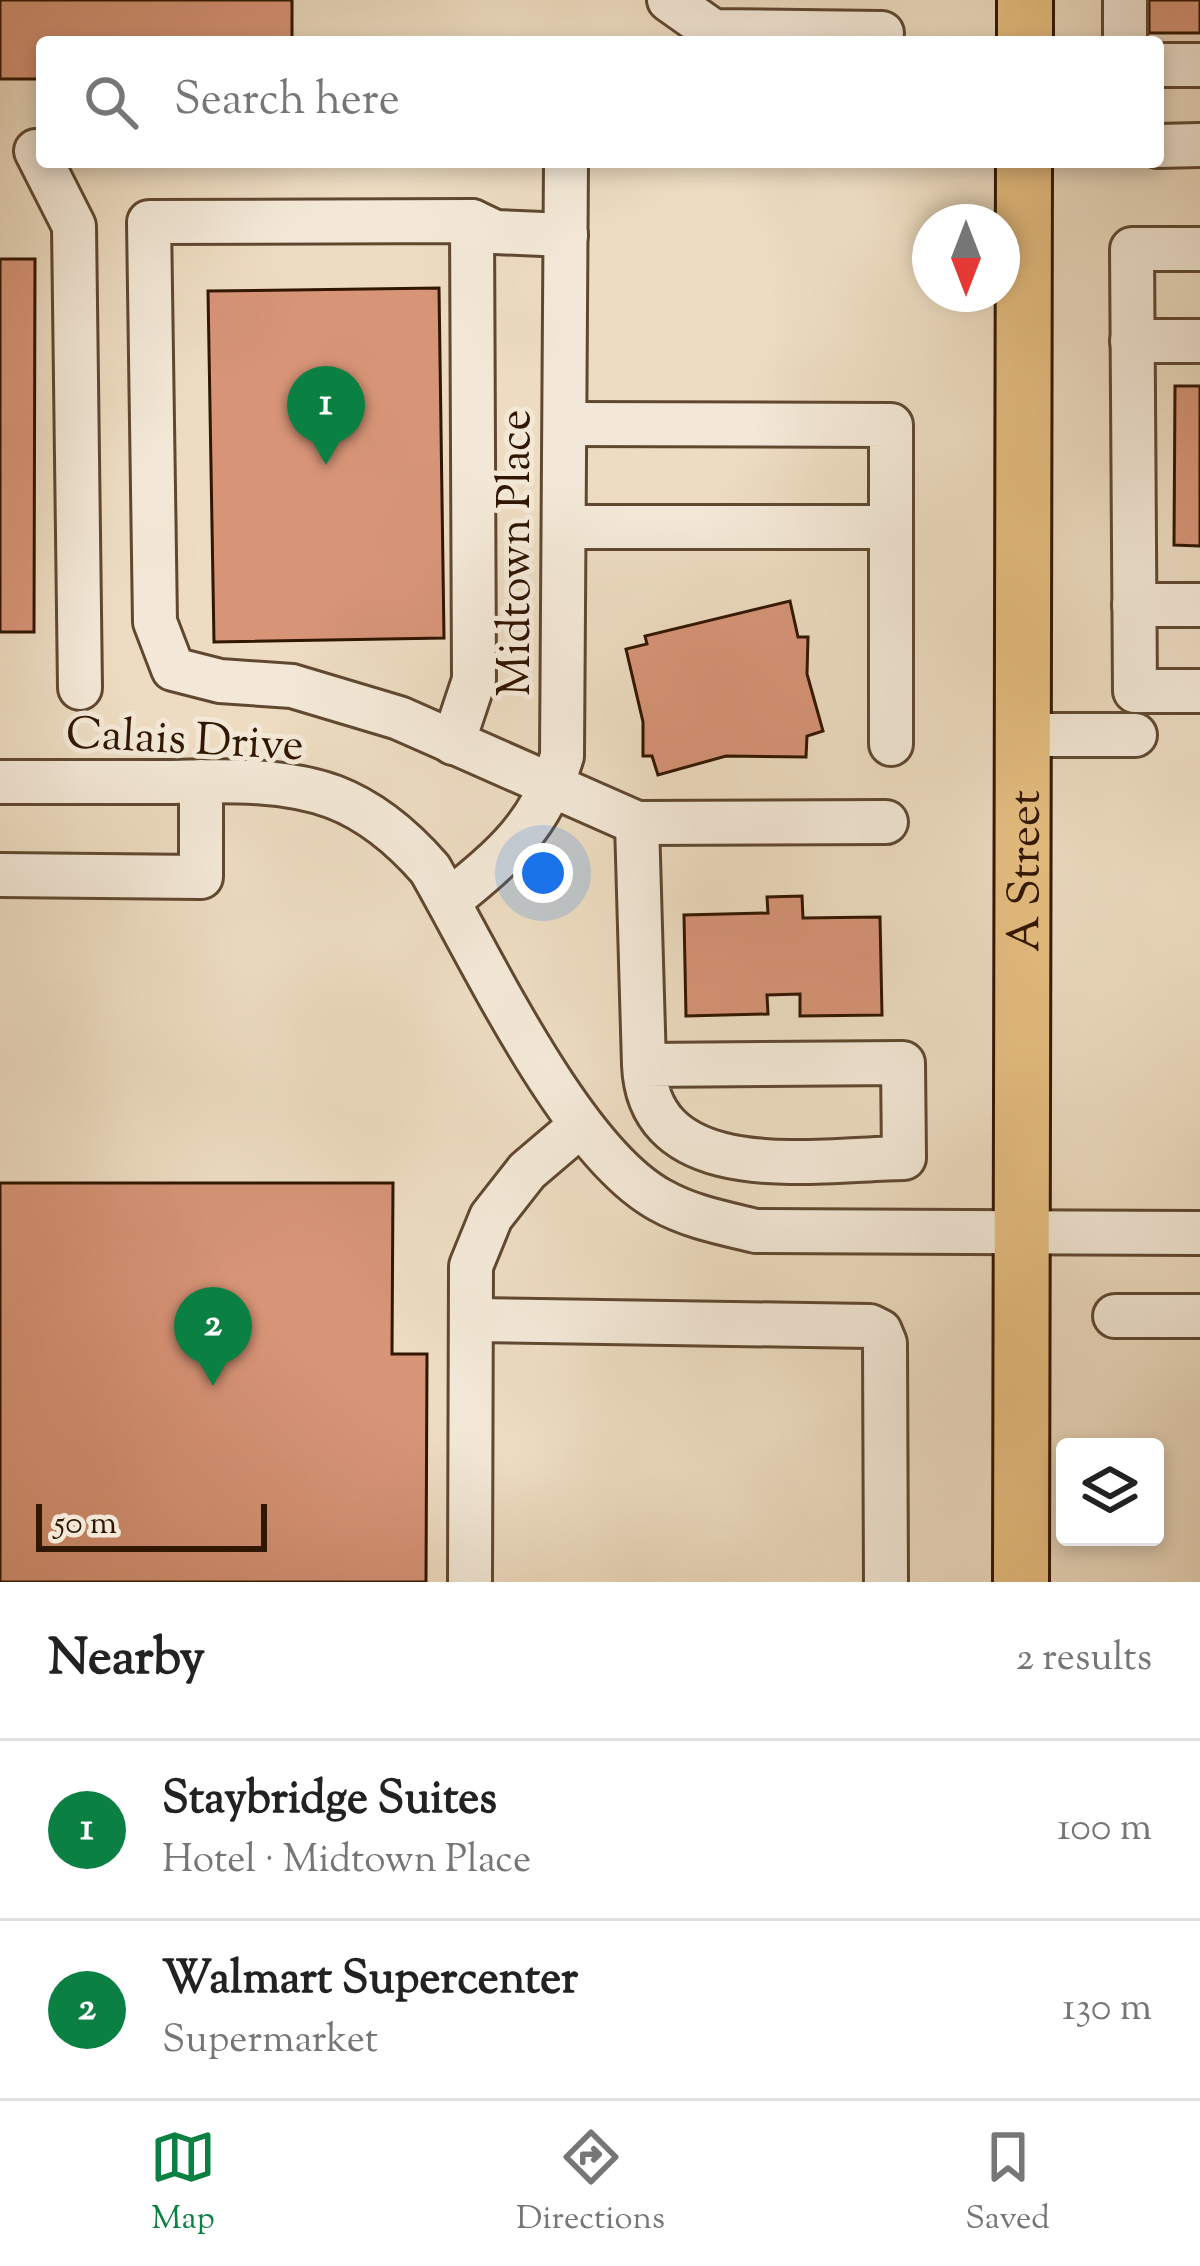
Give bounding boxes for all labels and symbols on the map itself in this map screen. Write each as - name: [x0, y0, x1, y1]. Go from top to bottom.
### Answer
- north arrow: [912, 204, 1020, 312]
- pin: 1: [287, 366, 365, 465]
- street label: Midtown Place: [486, 410, 551, 696]
- street label: Calais Drive: [64, 704, 305, 781]
- street label: A Street: [995, 790, 1061, 952]
- your location: [513, 843, 573, 903]
- pin: 2: [174, 1287, 252, 1386]
- scale bar: [36, 1498, 267, 1551]

